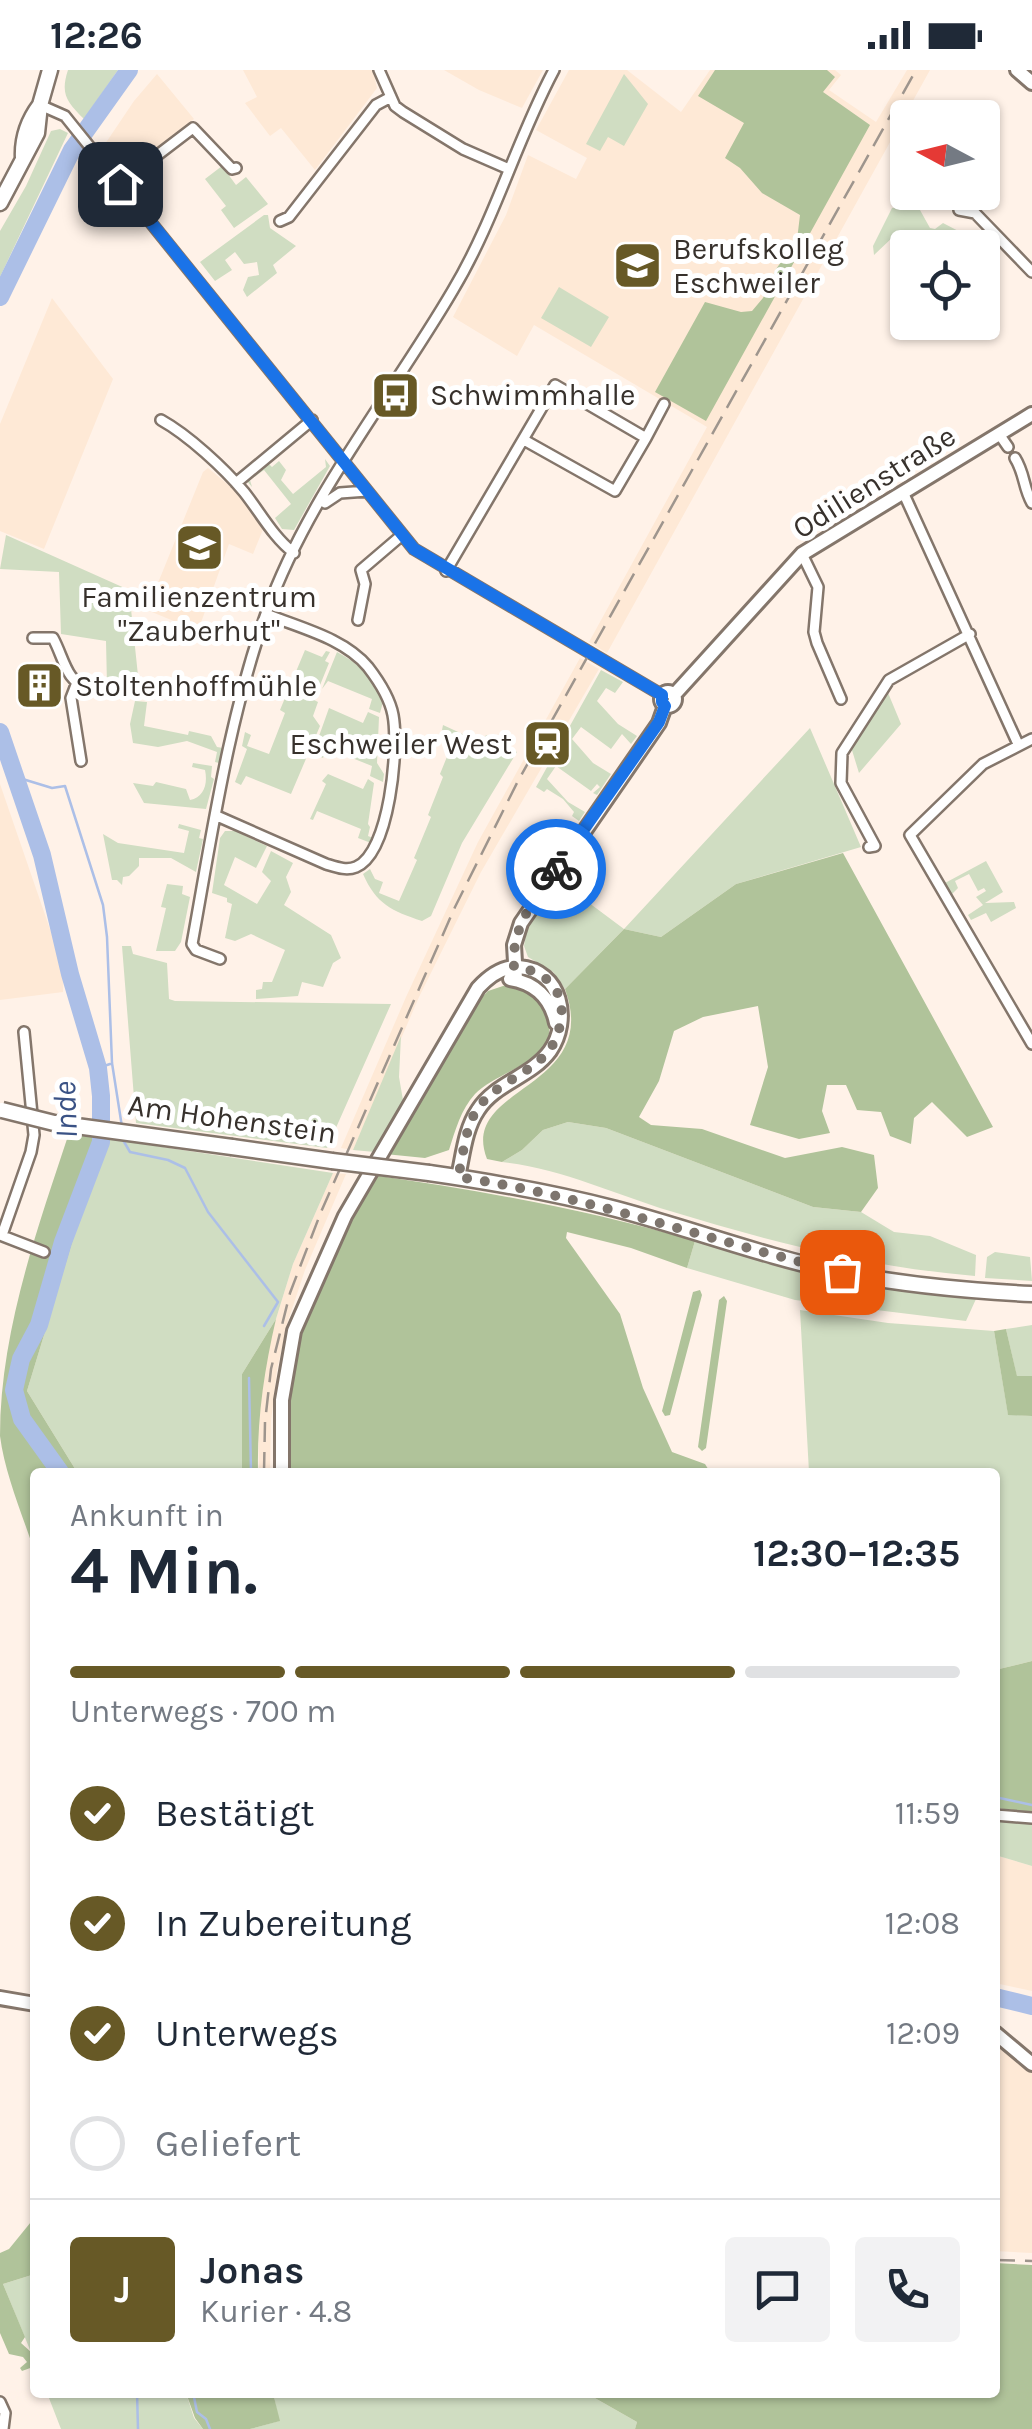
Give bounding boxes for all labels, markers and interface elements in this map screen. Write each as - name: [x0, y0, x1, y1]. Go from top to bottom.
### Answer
- text: 12:26: [50, 13, 143, 58]
- north arrow: [890, 100, 1000, 210]
- map controls: [890, 100, 1000, 340]
- pin: [78, 142, 163, 227]
- icon: home: [93, 157, 148, 212]
- button: locate: [890, 230, 1000, 340]
- place label: Berufskolleg Eschweiler: [673, 231, 844, 301]
- school or university icon: Berufskolleg Eschweiler: [612, 240, 664, 292]
- bus stop icon: Schwimmhalle: [369, 369, 421, 421]
- place label: Schwimmhalle: [430, 377, 635, 413]
- street label: Odilienstraße: [786, 418, 962, 546]
- school or university icon: Familienzentrum "Zauberhut": [173, 522, 225, 574]
- place label: Familienzentrum "Zauberhut": [81, 579, 317, 649]
- building icon: Stoltenhoffmühle: [14, 660, 66, 712]
- place label: Stoltenhoffmühle: [75, 668, 317, 704]
- station icon: Eschweiler West: [521, 718, 573, 770]
- place label: Eschweiler West: [290, 726, 512, 762]
- courier: [506, 819, 606, 919]
- icon: bike: [529, 842, 584, 897]
- water label: Inde: [46, 1080, 85, 1139]
- street label: Am Hohenstein: [126, 1087, 338, 1151]
- pin: [800, 1230, 885, 1315]
- icon: bag: [815, 1245, 870, 1300]
- text: Ankunft in: [70, 1497, 224, 1534]
- text: 12:30–12:35: [753, 1531, 960, 1576]
- text: 4 Min.: [70, 1533, 258, 1609]
- text: Unterwegs · 700 m: [70, 1693, 336, 1730]
- icon: check: [70, 1786, 125, 1841]
- text: Bestätigt: [155, 1791, 315, 1836]
- text: 11:59: [895, 1795, 960, 1832]
- icon: check: [70, 1896, 125, 1951]
- text: In Zubereitung: [155, 1901, 411, 1946]
- text: 12:08: [885, 1905, 960, 1942]
- icon: check: [70, 2006, 125, 2061]
- text: Unterwegs: [155, 2011, 339, 2056]
- text: 12:09: [886, 2015, 960, 2052]
- text: Geliefert: [155, 2121, 301, 2166]
- button: chat: [725, 2237, 830, 2342]
- button: phone: [855, 2237, 960, 2342]
- text: Jonas: [200, 2248, 304, 2293]
- text: J: [114, 2267, 131, 2312]
- text: Kurier · 4.8: [200, 2293, 352, 2330]

